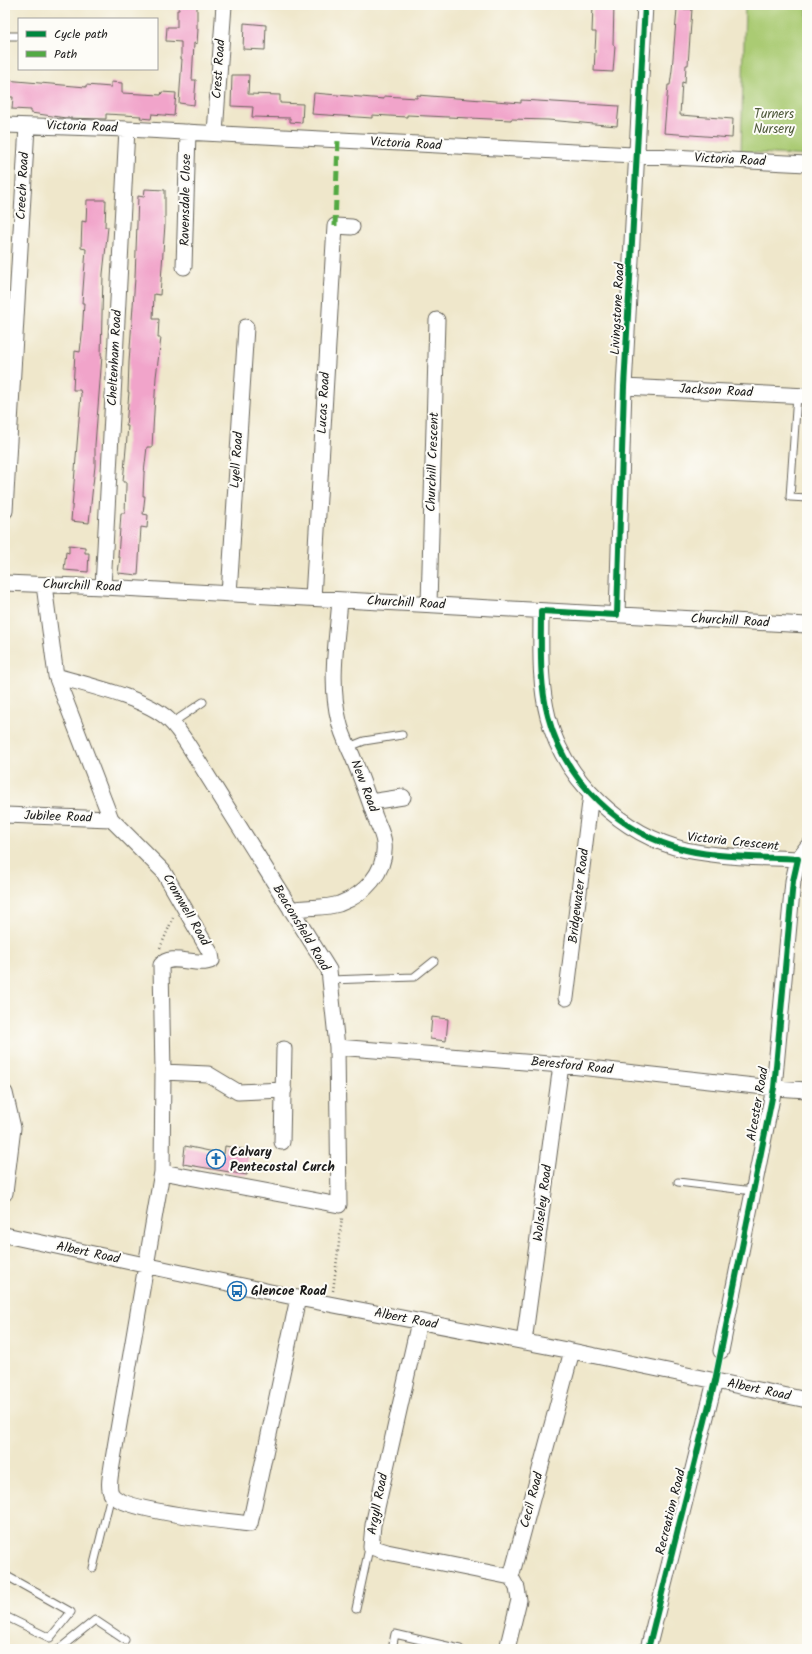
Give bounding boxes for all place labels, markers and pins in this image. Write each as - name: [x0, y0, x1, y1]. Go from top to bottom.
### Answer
- place label: Calvary Pentecostal Curch: [230, 1142, 335, 1178]
- church icon: Calvary Pentecostal Curch: [205, 1148, 227, 1170]
- bus stop icon: Glencoe Road: [226, 1280, 248, 1302]
- place label: Glencoe Road: [251, 1281, 328, 1302]

